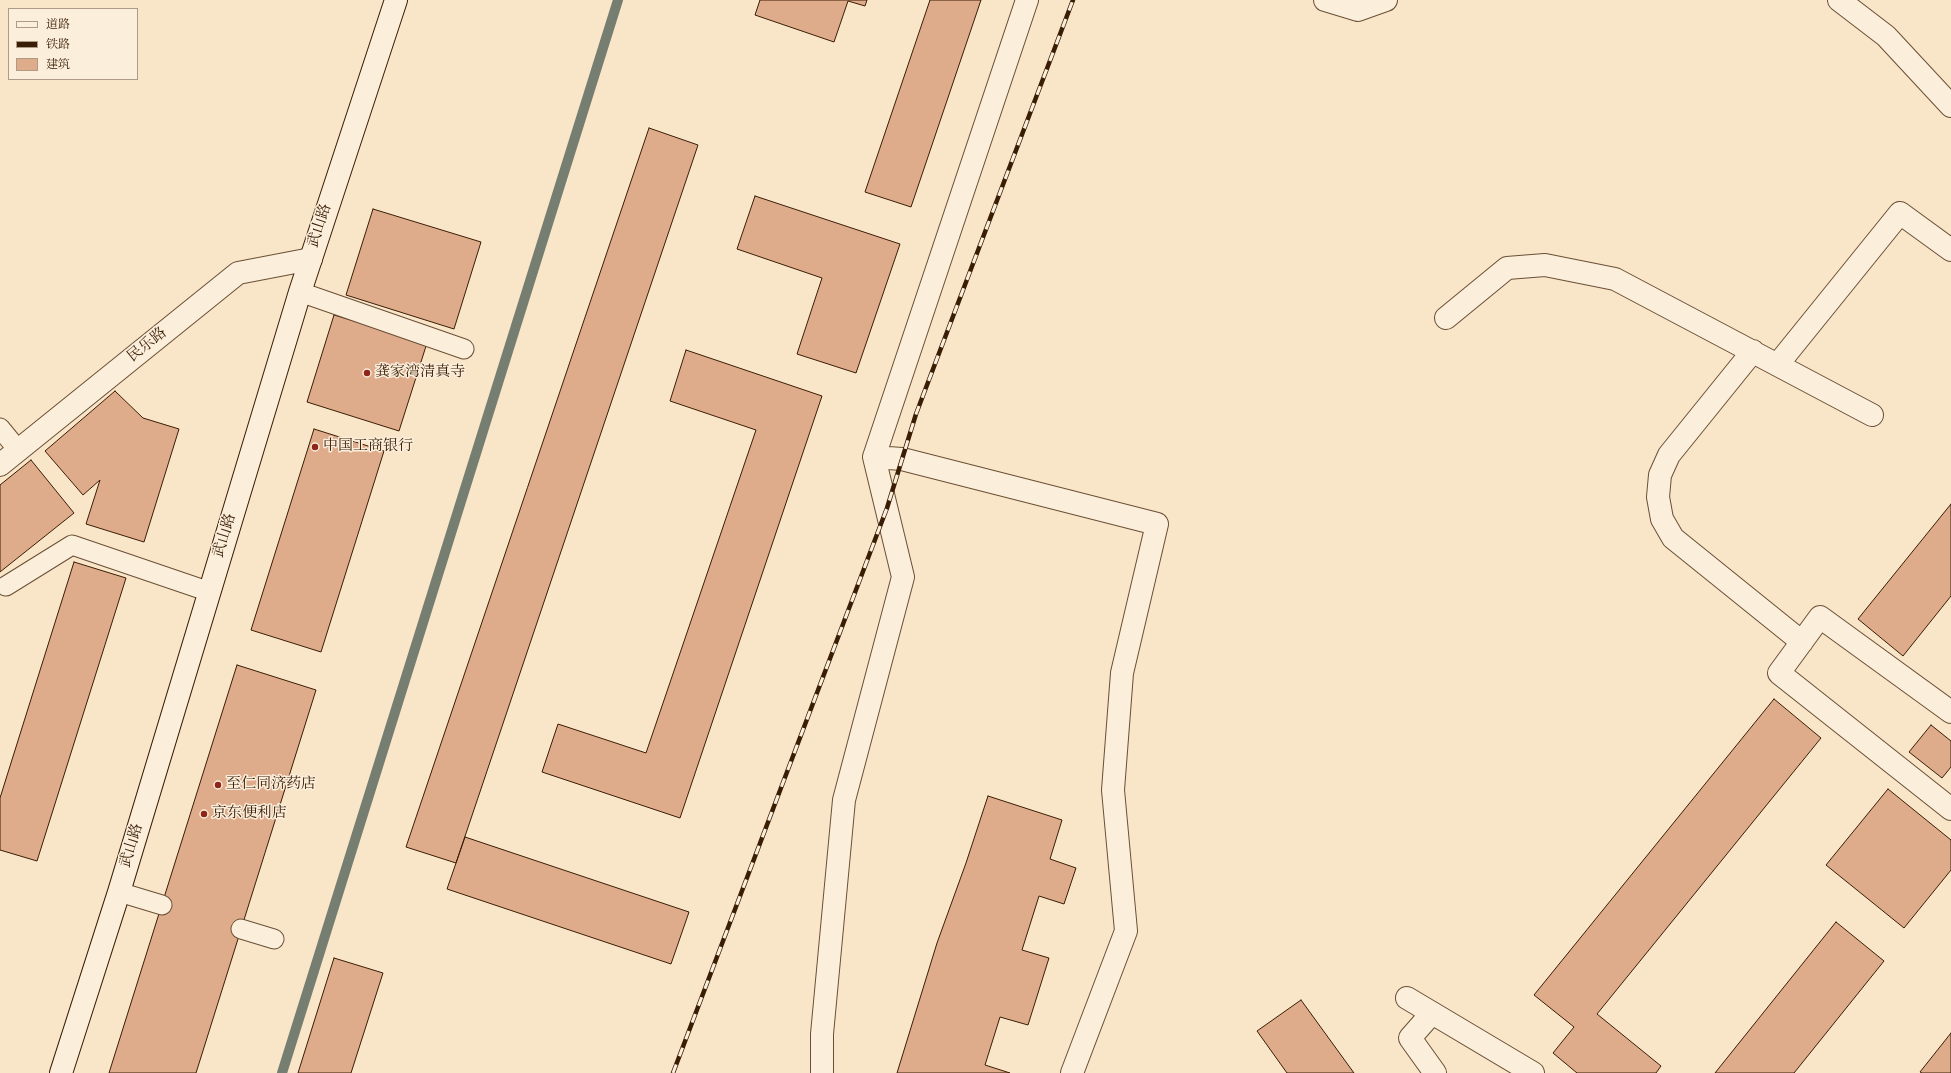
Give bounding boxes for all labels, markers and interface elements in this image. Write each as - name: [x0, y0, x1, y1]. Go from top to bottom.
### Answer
- legend: [8, 8, 138, 80]
- text: 道路: [46, 16, 70, 34]
- text: 铁路: [46, 36, 70, 54]
- text: 建筑: [46, 56, 70, 74]
- street label: 武山路: [305, 202, 337, 250]
- street label: 民乐路: [125, 325, 171, 367]
- place label: 龚家湾清真寺: [375, 364, 465, 382]
- marker: 龚家湾清真寺: [362, 368, 372, 378]
- place label: 中国工商银行: [323, 438, 413, 456]
- marker: 中国工商银行: [310, 442, 320, 452]
- street label: 武山路: [211, 512, 241, 560]
- place label: 至仁同济药店: [226, 776, 316, 794]
- marker: 至仁同济药店: [213, 780, 223, 790]
- place label: 京东便利店: [212, 805, 287, 823]
- marker: 京东便利店: [199, 809, 209, 819]
- street label: 武山路: [118, 822, 148, 870]

